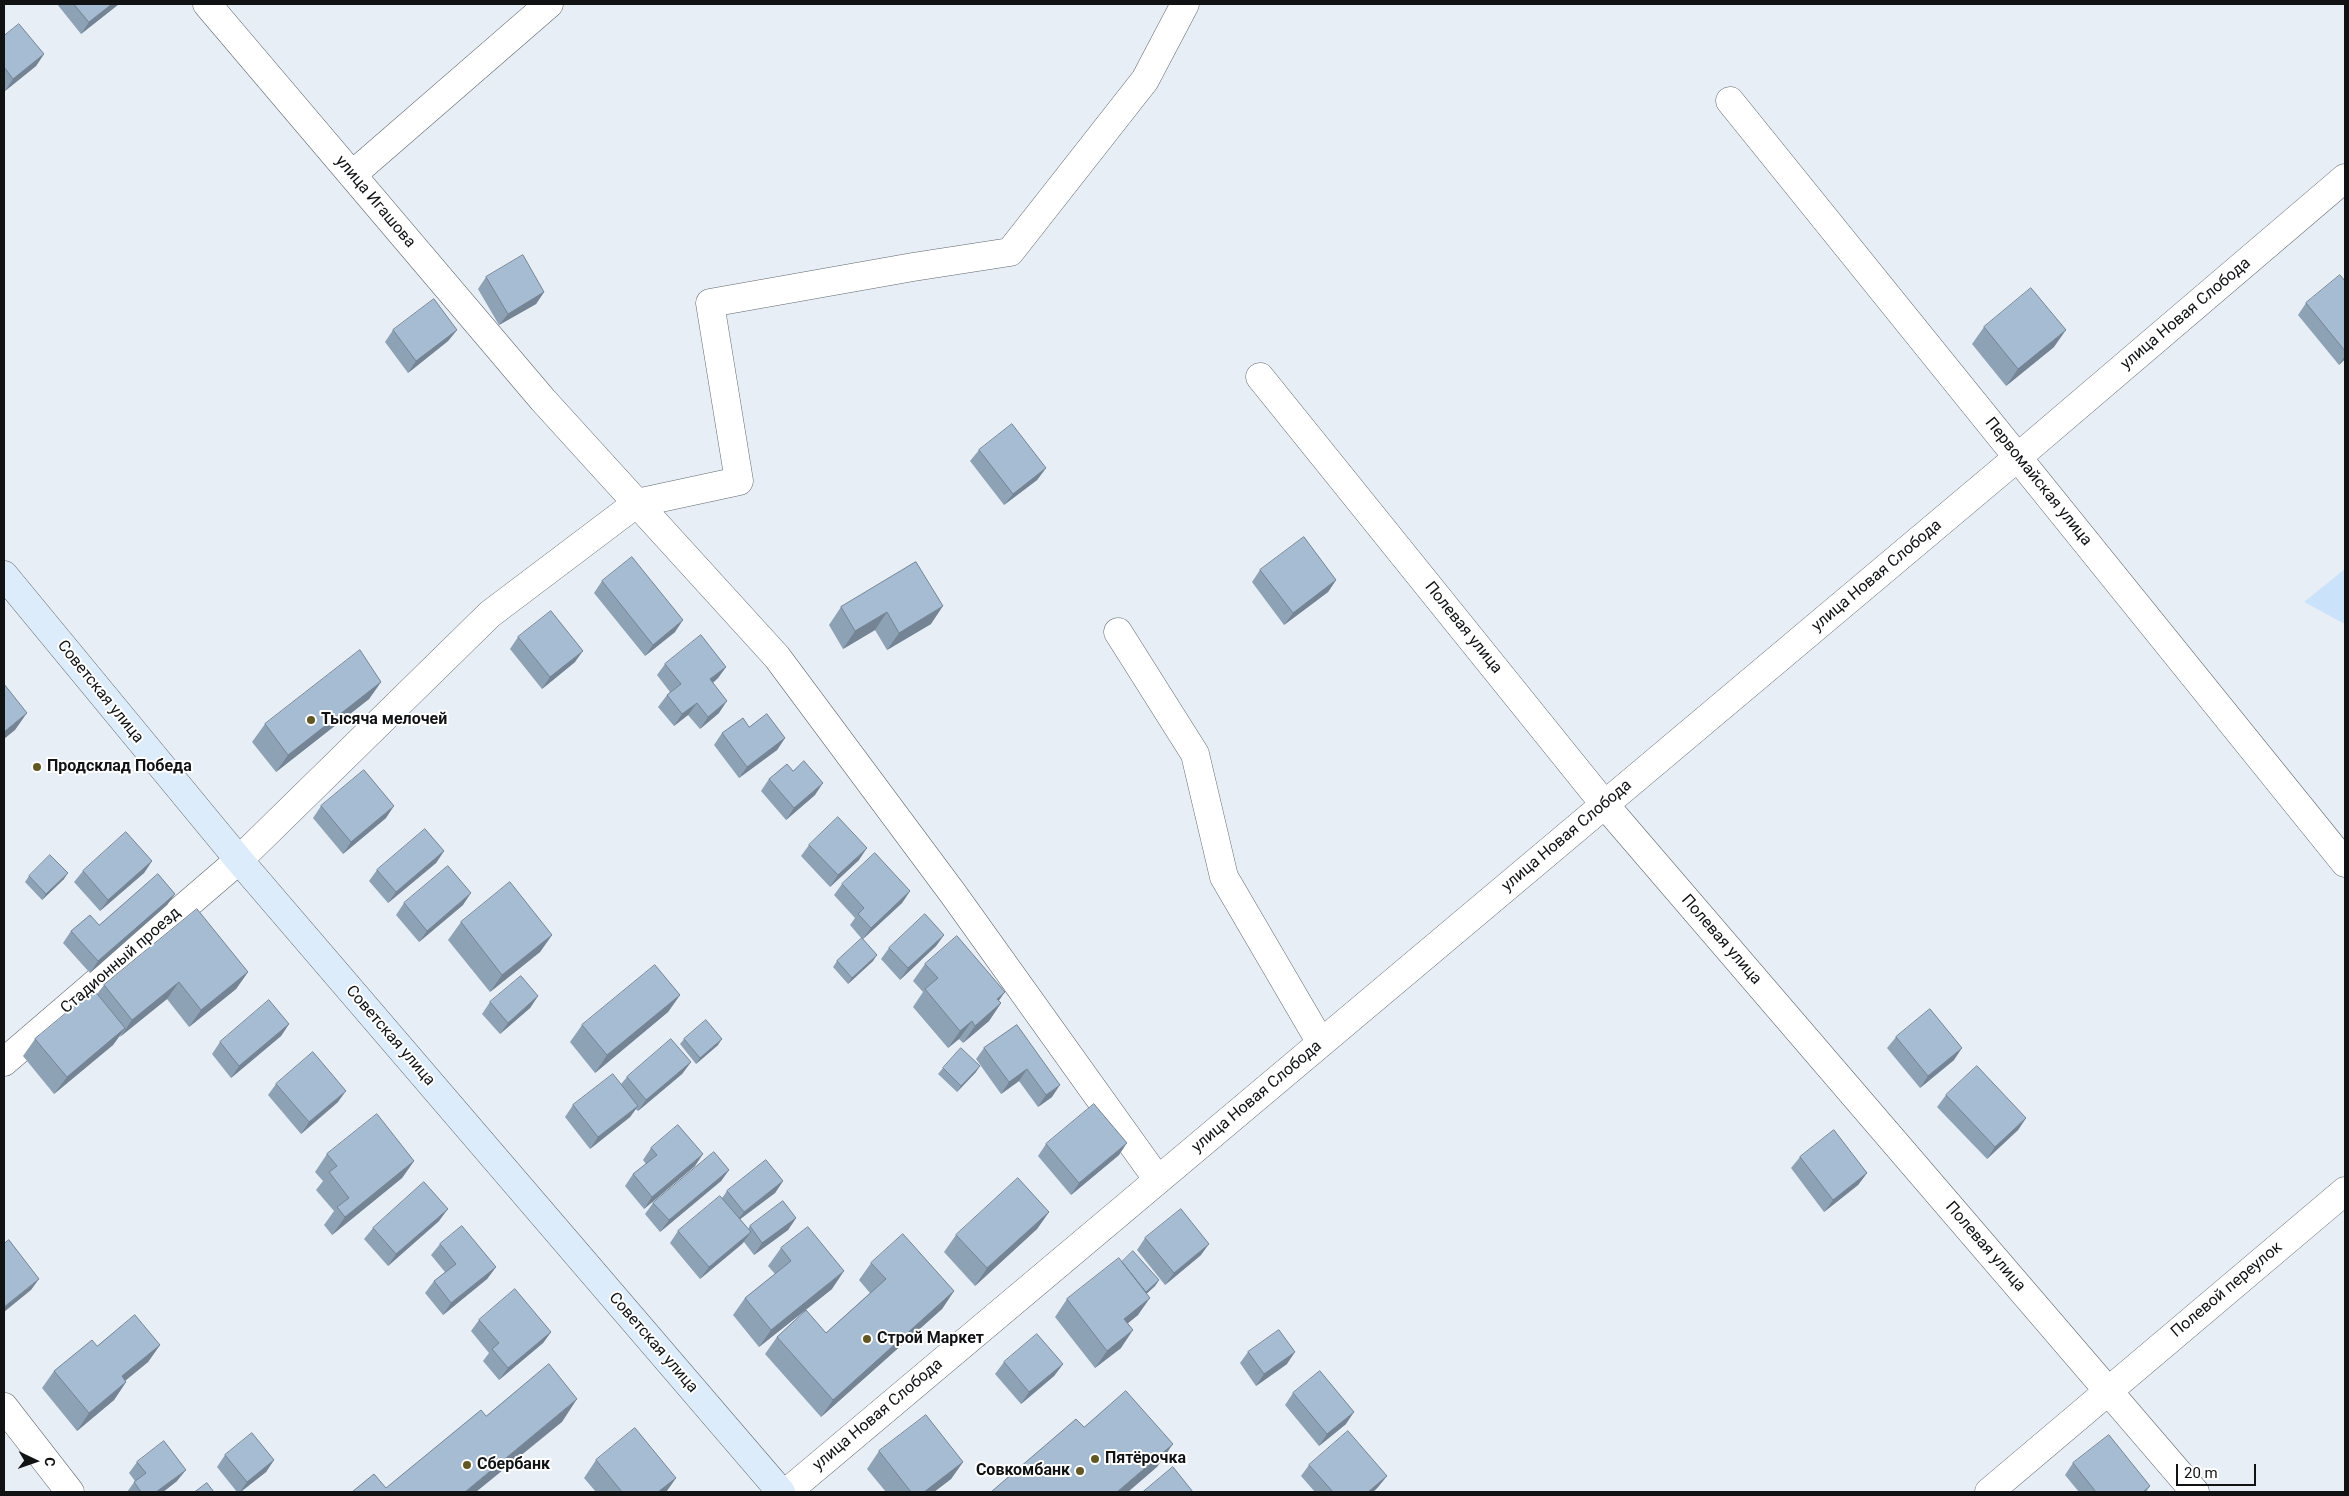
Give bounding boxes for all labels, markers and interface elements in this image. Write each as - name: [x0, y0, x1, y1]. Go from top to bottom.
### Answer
- street label: улица Игашова: [331, 152, 419, 252]
- street label: улица Новая Слобода: [2117, 254, 2255, 374]
- street label: Первомайская улица: [1980, 414, 2096, 550]
- street label: улица Новая Слобода: [1808, 516, 1946, 636]
- street label: Полевая улица: [1420, 578, 1506, 678]
- street label: Советская улица: [53, 637, 147, 747]
- place label: Тысяча мелочей: [321, 710, 447, 730]
- marker: Тысяча мелочей: [305, 714, 317, 726]
- place label: Продсклад Победа: [47, 757, 192, 777]
- marker: Продсклад Победа: [31, 761, 43, 773]
- street label: улица Новая Слобода: [1498, 776, 1636, 896]
- street label: Полевая улица: [1677, 891, 1765, 989]
- street label: Стадионный проезд: [57, 904, 185, 1018]
- street label: Советская улица: [341, 982, 439, 1090]
- street label: улица Новая Слобода: [1188, 1037, 1326, 1157]
- street label: Полевая улица: [1941, 1198, 2029, 1296]
- street label: Полевой переулок: [2168, 1238, 2286, 1342]
- street label: Советская улица: [604, 1289, 702, 1397]
- place label: Строй Маркет: [877, 1329, 984, 1349]
- marker: Строй Маркет: [861, 1333, 873, 1345]
- street label: улица Новая Слобода: [809, 1355, 947, 1475]
- north arrow: [10, 1436, 60, 1486]
- place label: Пятёрочка: [1105, 1449, 1186, 1469]
- marker: Пятёрочка: [1089, 1453, 1101, 1465]
- scale bar: [2179, 1454, 2259, 1486]
- place label: Сбербанк: [477, 1455, 550, 1475]
- text: С: [42, 1457, 58, 1467]
- marker: Сбербанк: [461, 1459, 473, 1471]
- place label: Совкомбанк: [976, 1461, 1070, 1481]
- text: 20 m: [2184, 1464, 2218, 1482]
- marker: Совкомбанк: [1074, 1465, 1086, 1477]

